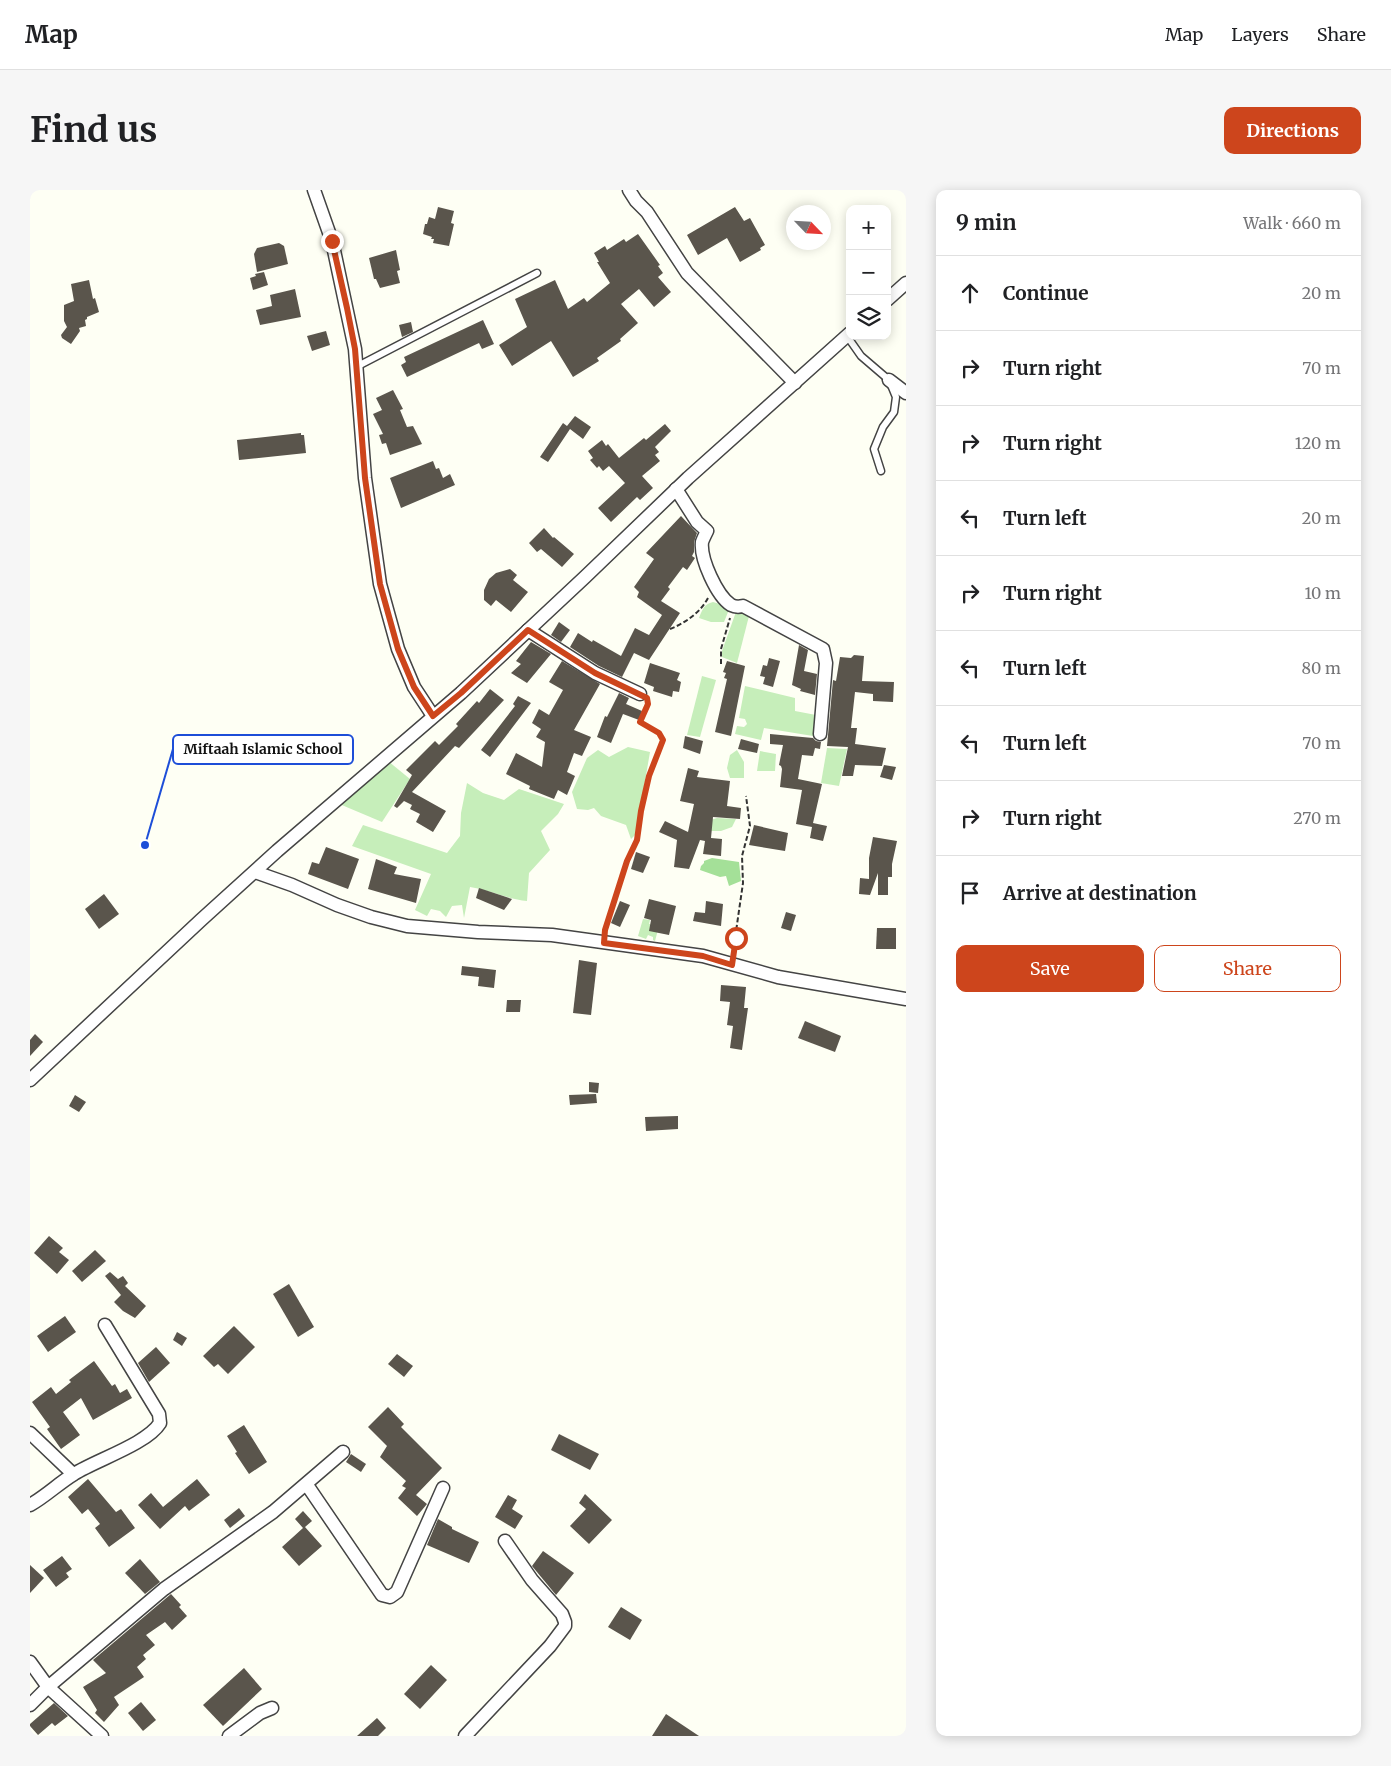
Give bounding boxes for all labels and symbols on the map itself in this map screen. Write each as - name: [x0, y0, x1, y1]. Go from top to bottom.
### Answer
- north arrow: [786, 205, 831, 250]
- route end: [321, 230, 344, 253]
- callout: Miftaah Islamic School: [173, 735, 353, 764]
- text: Miftaah Islamic School: [183, 740, 343, 758]
- route start: [725, 927, 748, 950]

